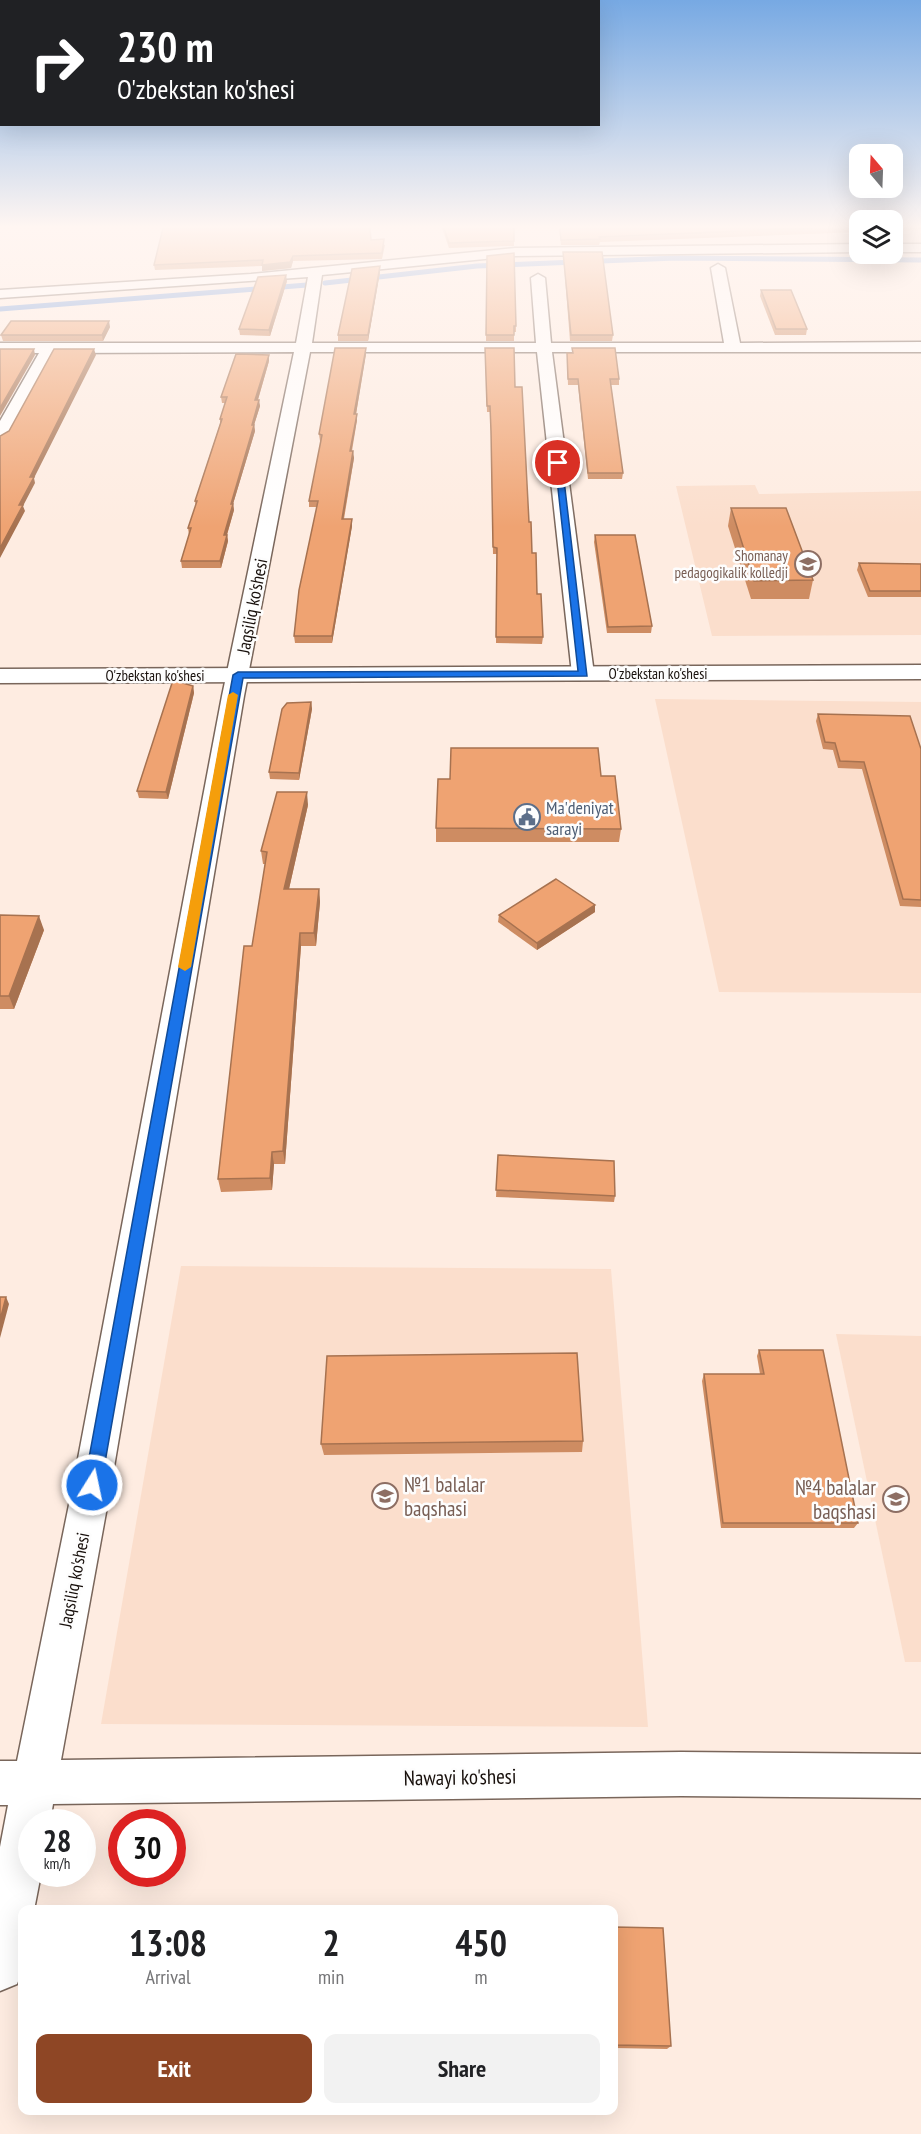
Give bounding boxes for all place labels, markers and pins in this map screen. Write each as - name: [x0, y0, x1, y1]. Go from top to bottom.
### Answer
- pin: [532, 437, 583, 488]
- place label: Shomanay pedagogikalik kolledji: [675, 546, 788, 582]
- school or university icon: Shomanay pedagogikalik kolledji: [793, 549, 823, 579]
- place label: Ma'deniyat sarayi: [546, 796, 614, 840]
- public building icon: Ma'deniyat sarayi: [512, 802, 542, 832]
- place label: №1 balalar baqshasi: [404, 1471, 485, 1522]
- place label: №4 balalar baqshasi: [795, 1474, 876, 1525]
- school or university icon: №1 balalar baqshasi: [370, 1481, 400, 1511]
- school or university icon: №4 balalar baqshasi: [881, 1484, 911, 1514]

